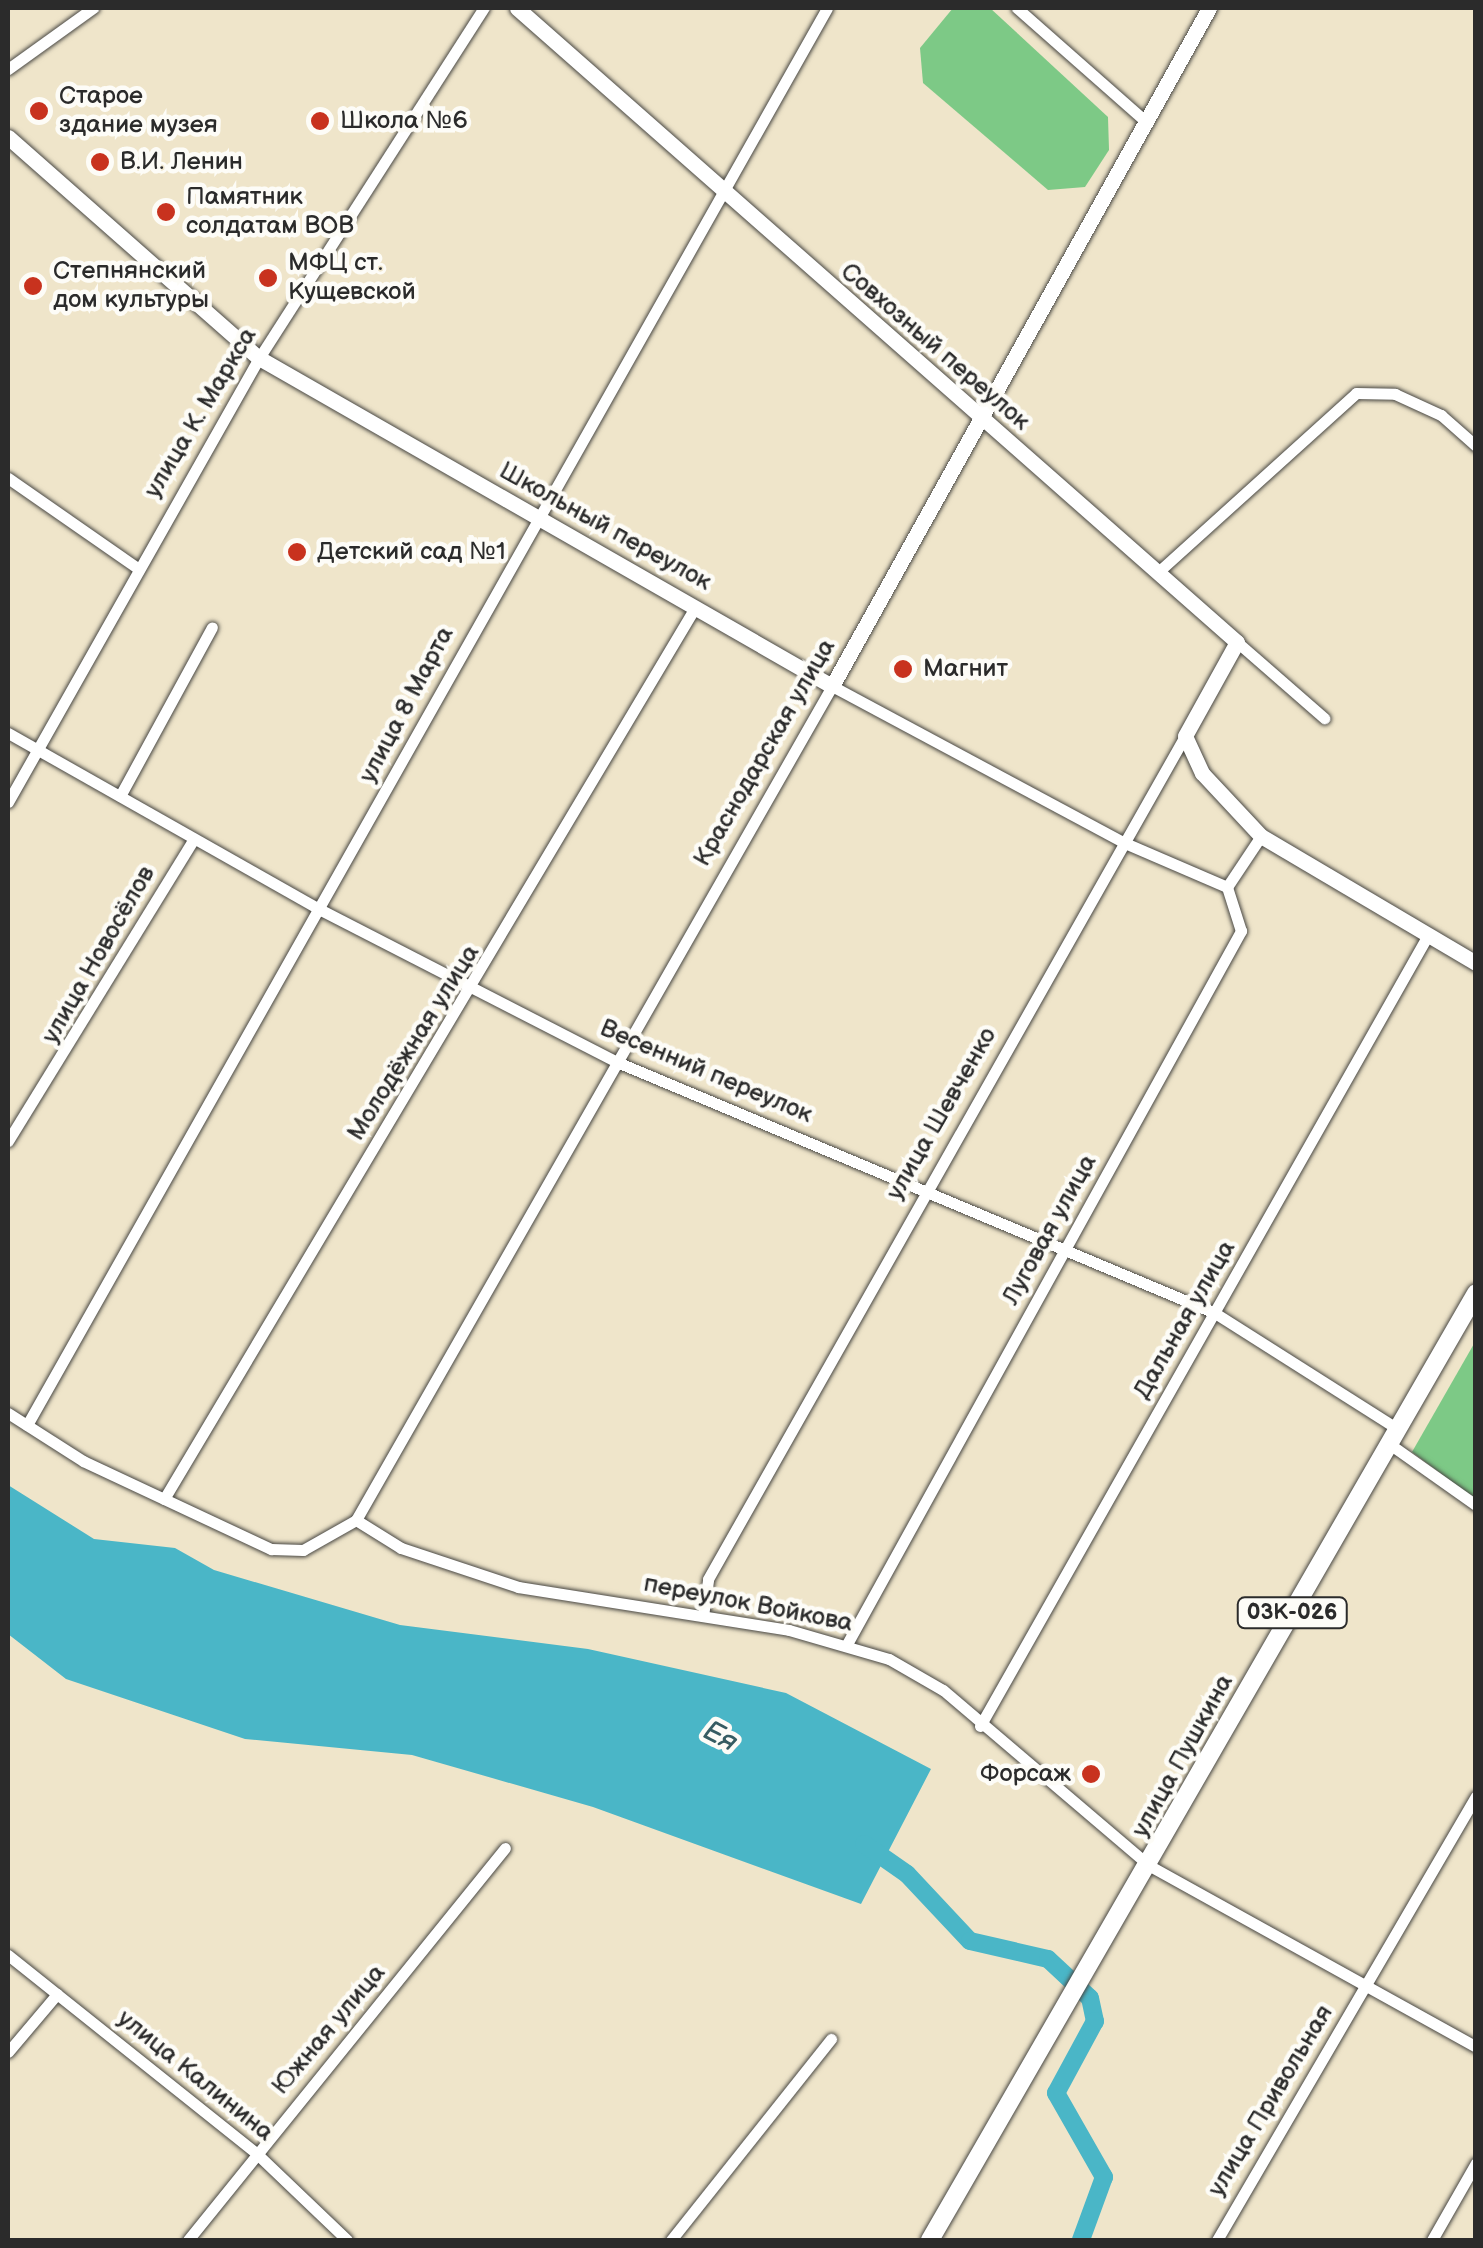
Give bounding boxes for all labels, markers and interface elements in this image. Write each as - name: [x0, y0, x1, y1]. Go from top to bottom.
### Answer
- place label: Старое здание музея: [59, 82, 218, 141]
- marker: Старое здание музея: [28, 100, 50, 122]
- place label: Школа №6: [340, 106, 468, 136]
- marker: Школа №6: [309, 110, 331, 132]
- place label: В.И. Ленин: [120, 147, 243, 177]
- marker: В.И. Ленин: [89, 151, 111, 173]
- place label: Памятник солдатам ВОВ: [186, 183, 354, 242]
- marker: Памятник солдатам ВОВ: [155, 201, 177, 223]
- place label: МФЦ ст. Кущевской: [288, 249, 416, 308]
- place label: Степнянский дом культуры: [53, 257, 209, 316]
- street label: Совхозный переулок: [834, 257, 1036, 437]
- marker: МФЦ ст. Кущевской: [257, 267, 279, 289]
- marker: Степнянский дом культуры: [22, 275, 44, 297]
- street label: улица К. Маркса: [138, 322, 264, 504]
- street label: Школьный переулок: [494, 456, 716, 598]
- place label: Детский сад №1: [317, 537, 506, 567]
- marker: Детский сад №1: [286, 541, 308, 563]
- street label: улица 8 Марта: [353, 622, 461, 788]
- street label: Краснодарская улица: [688, 634, 842, 872]
- place label: Магнит: [923, 654, 1008, 684]
- marker: Магнит: [892, 658, 914, 680]
- street label: улица Новосёлов: [36, 861, 162, 1049]
- street label: Молодёжная улица: [342, 940, 486, 1146]
- street label: Весенний переулок: [595, 1014, 817, 1130]
- street label: улица Шевченко: [880, 1022, 1004, 1206]
- street label: Луговая улица: [996, 1150, 1104, 1310]
- street label: Дальная улица: [1128, 1236, 1242, 1404]
- street label: переулок Войкова: [641, 1569, 855, 1639]
- road number: 03К-026: [1234, 1596, 1350, 1630]
- street label: улица Пушкина: [1126, 1669, 1240, 1843]
- water label: Ея: [697, 1714, 743, 1760]
- place label: Форсаж: [980, 1759, 1071, 1789]
- marker: Форсаж: [1080, 1763, 1102, 1785]
- street label: Южная улица: [266, 1959, 392, 2101]
- street label: улица Привольная: [1202, 2000, 1340, 2202]
- street label: улица Калинина: [111, 2004, 279, 2148]

